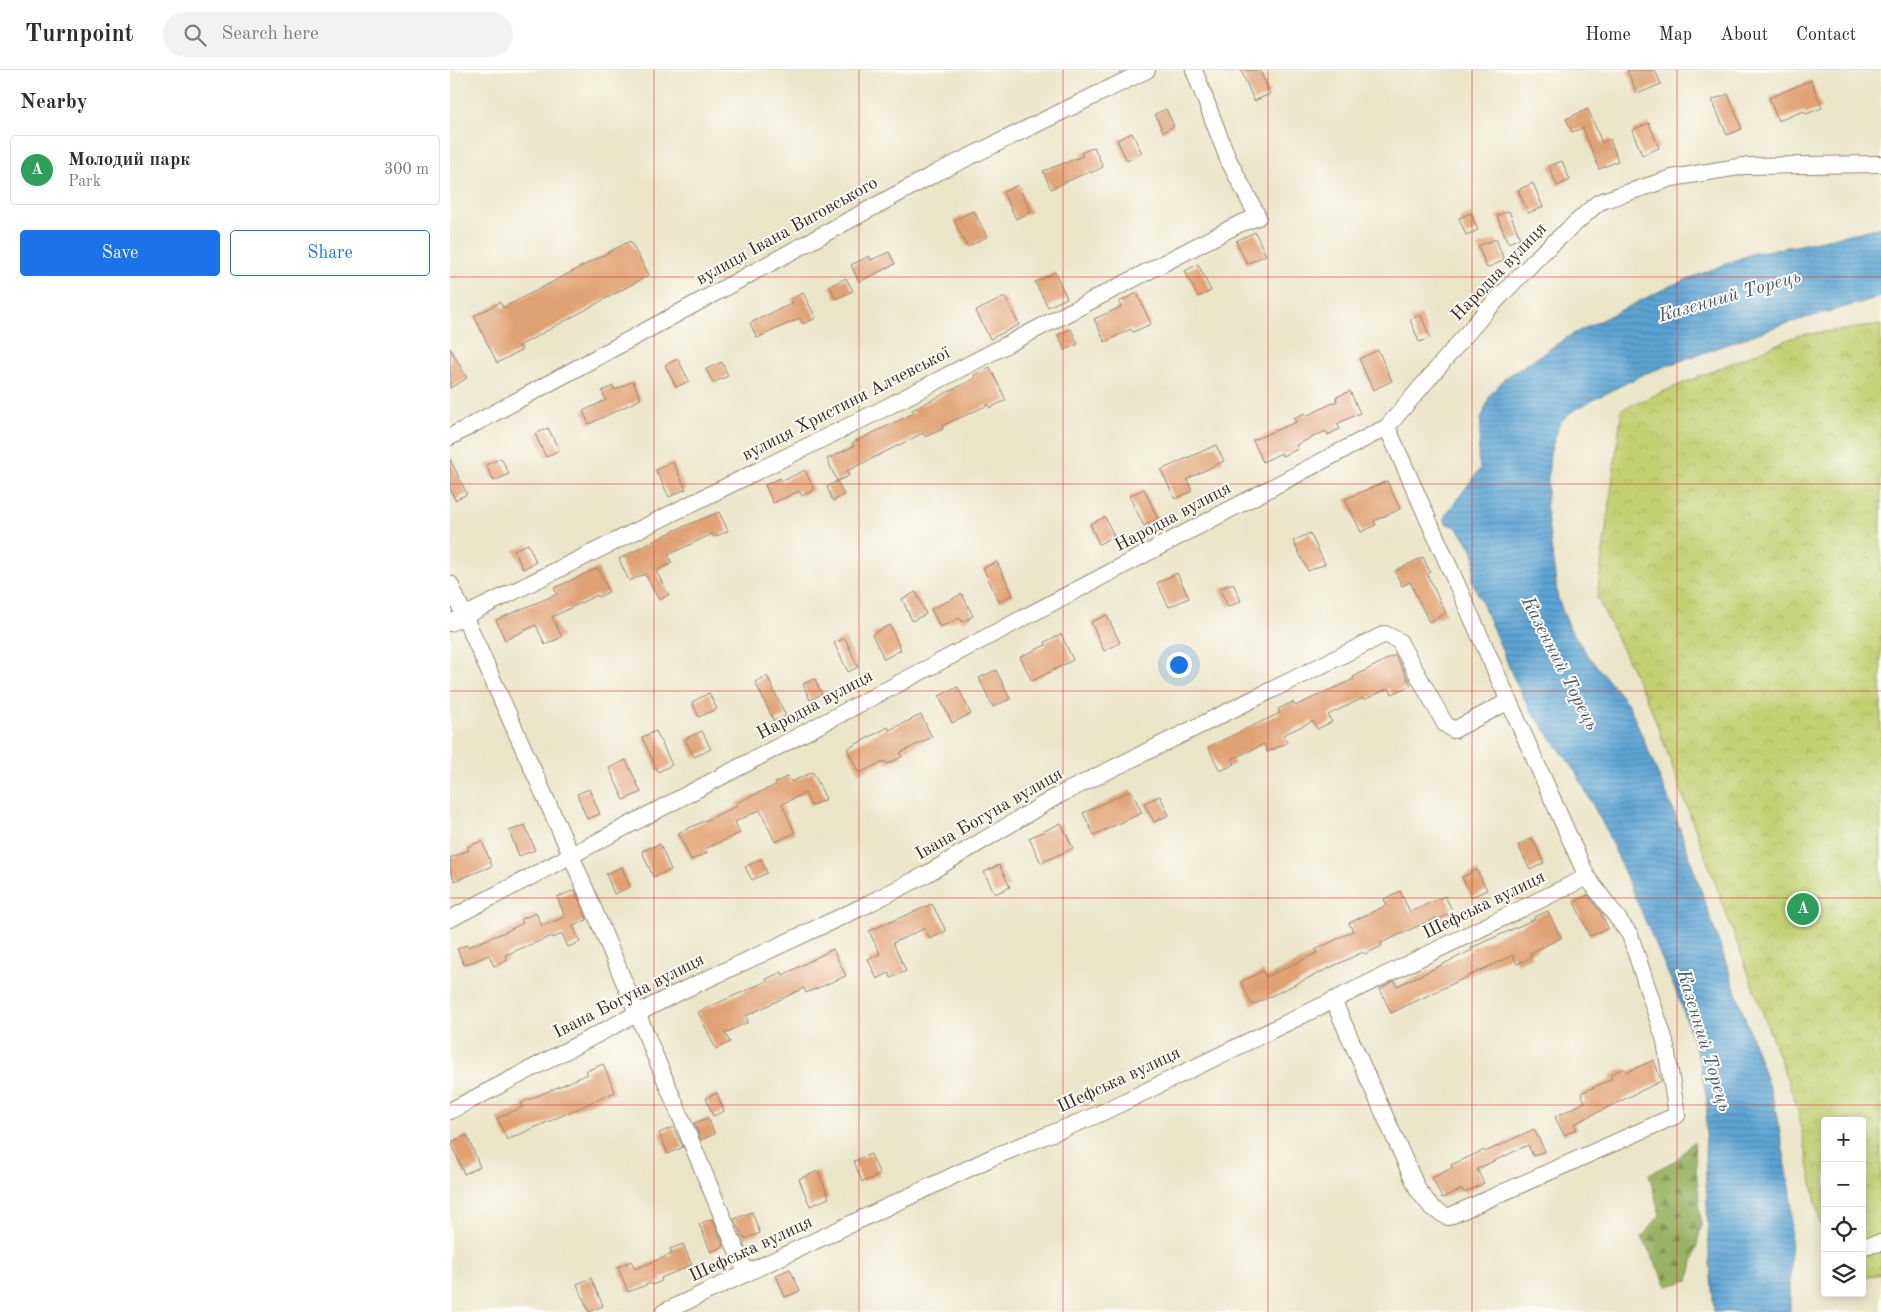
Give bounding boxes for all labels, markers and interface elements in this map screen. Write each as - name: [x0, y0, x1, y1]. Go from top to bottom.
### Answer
- search box: [163, 12, 513, 57]
- icon: search: [181, 21, 209, 49]
- text: Turnpoint: [25, 23, 133, 47]
- text: Search here: [221, 25, 319, 44]
- text: Home: [1585, 26, 1631, 44]
- text: Map: [1659, 26, 1692, 44]
- text: About: [1720, 26, 1768, 44]
- text: Contact: [1796, 26, 1856, 44]
- text: Nearby: [20, 92, 88, 113]
- text: Молодий парк: [68, 151, 190, 170]
- text: A: [31, 162, 43, 178]
- text: 300 m: [384, 162, 429, 178]
- text: Park: [68, 174, 101, 190]
- street label: вулиця Івана Виговського: [693, 174, 881, 288]
- street label: Народна вулиця: [1448, 219, 1550, 325]
- button: Save: [20, 230, 220, 276]
- button: Share: [230, 230, 430, 276]
- water label: Казенний Торець: [1656, 268, 1803, 327]
- street label: вулиця Христини Алчевської: [739, 344, 953, 464]
- street label: Народна вулиця: [1112, 479, 1234, 555]
- water label: Казенний Торець: [1517, 593, 1601, 734]
- your location: [1166, 652, 1192, 678]
- street label: Народна вулиця: [754, 667, 876, 743]
- street label: Івана Богуна вулиця: [912, 765, 1066, 863]
- street label: Шефська вулиця: [1420, 868, 1548, 943]
- pin: A: [1787, 890, 1819, 928]
- street label: Івана Богуна вулиця: [551, 950, 707, 1042]
- water label: Казенний Торець: [1672, 967, 1734, 1114]
- street label: Шефська вулиця: [1055, 1044, 1184, 1117]
- map controls: [1821, 1117, 1866, 1297]
- button: +: [1821, 1117, 1866, 1162]
- button: −: [1821, 1162, 1866, 1207]
- button: locate: [1821, 1207, 1866, 1252]
- street label: Шефська вулиця: [687, 1213, 816, 1286]
- button: layers: [1821, 1252, 1866, 1297]

